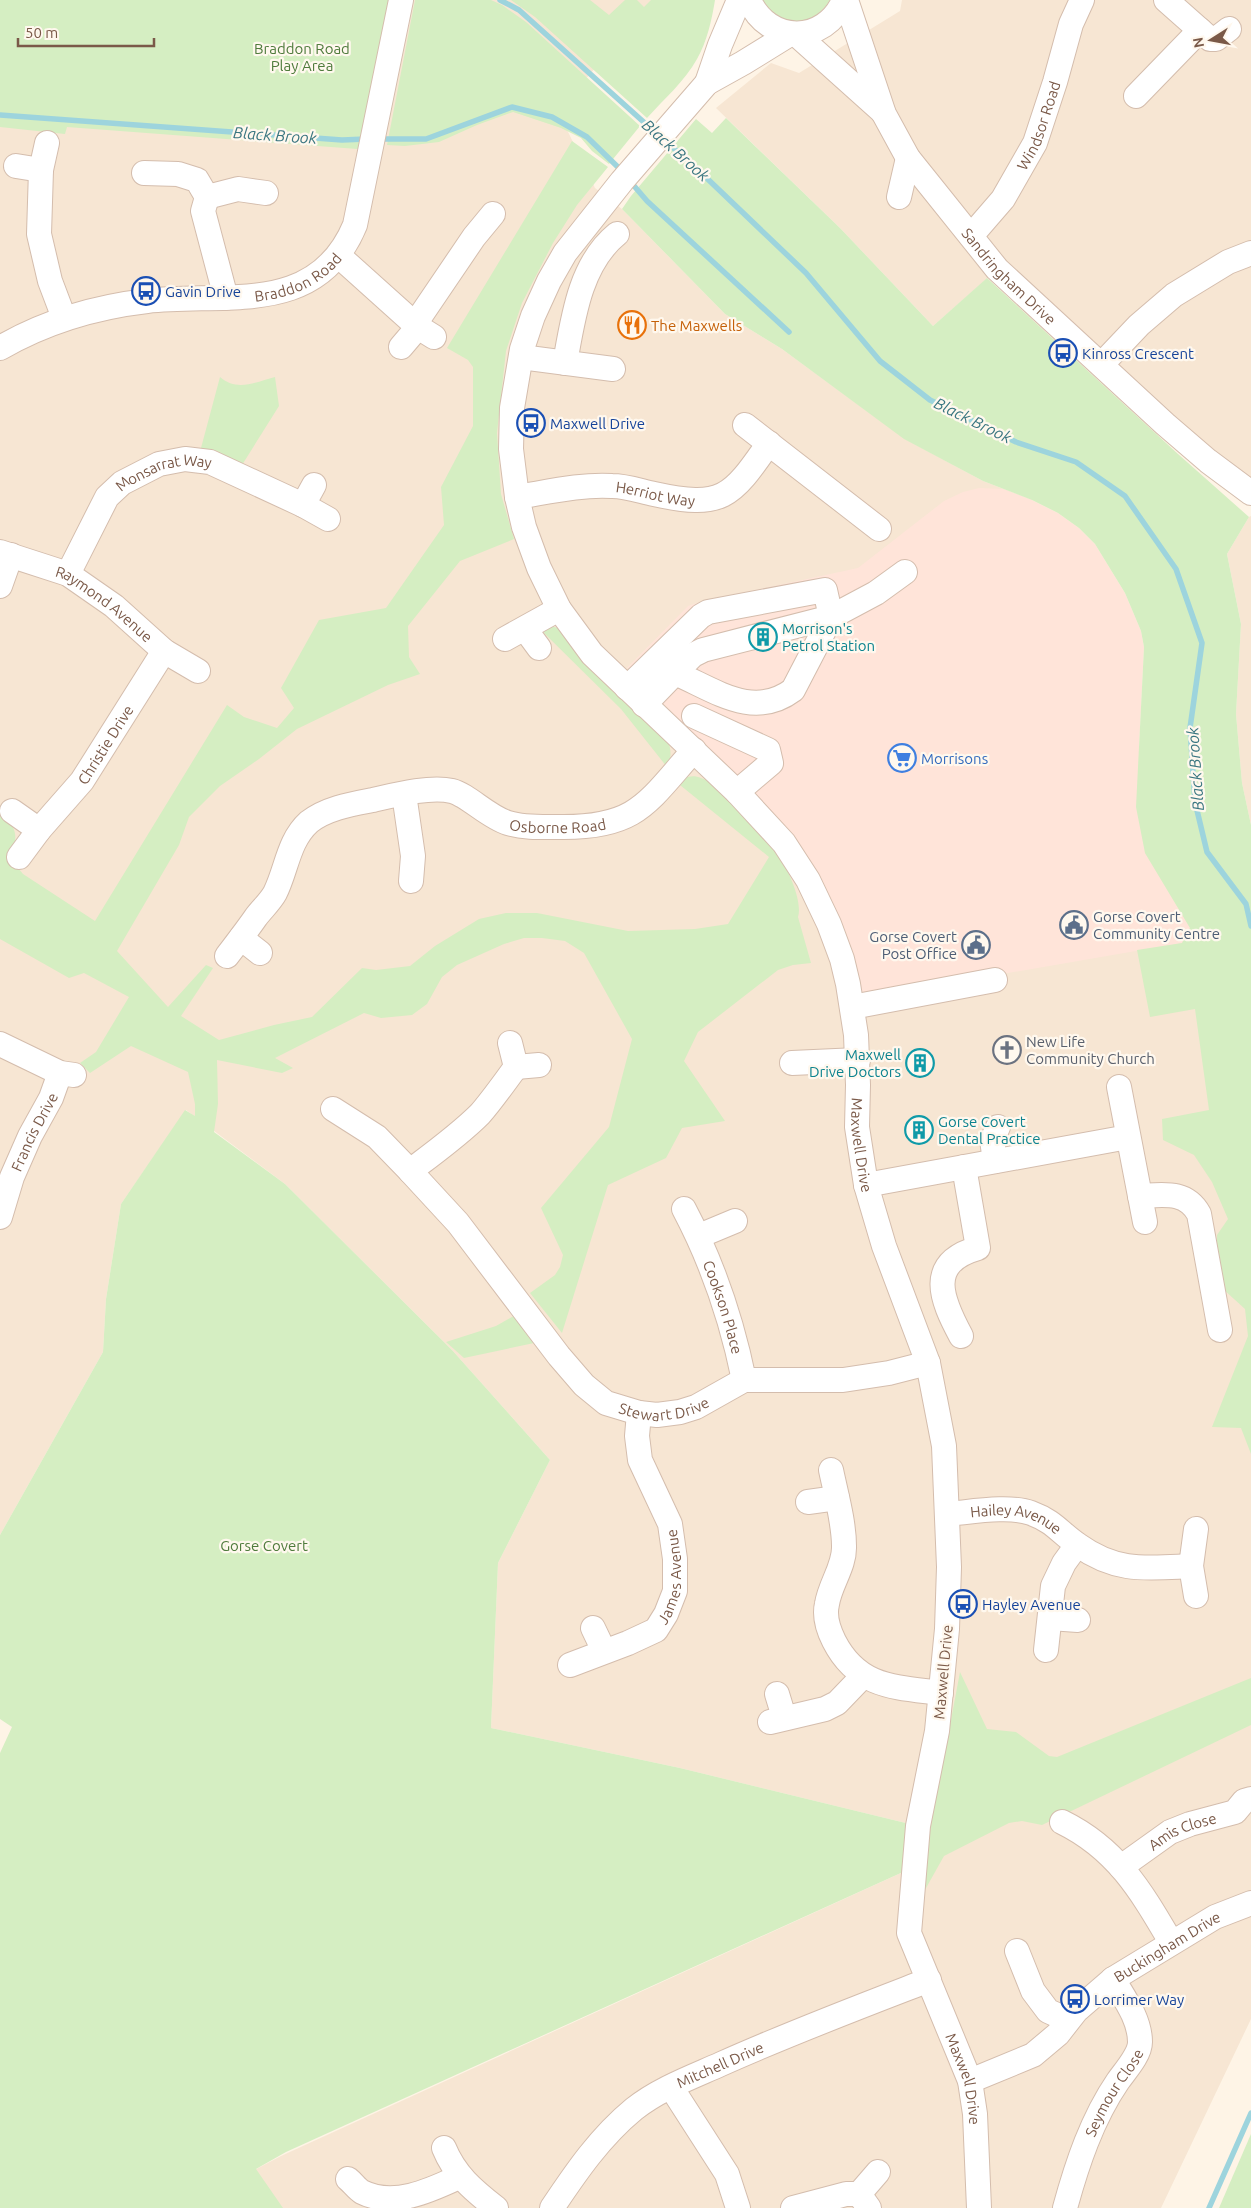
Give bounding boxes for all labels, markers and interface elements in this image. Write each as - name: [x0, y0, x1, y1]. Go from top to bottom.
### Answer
- scale bar: [18, 15, 154, 47]
- north arrow: [1186, 15, 1236, 65]
- text: 50 m: [25, 24, 58, 41]
- text: N: [1189, 36, 1207, 49]
- park label: Braddon Road Play Area: [254, 40, 350, 74]
- street label: Windsor Road: [1013, 79, 1063, 173]
- water label: Black Brook: [639, 115, 714, 185]
- water label: Black Brook: [233, 123, 318, 147]
- street label: Sandringham Drive: [959, 224, 1060, 328]
- street label: Braddon Road: [253, 249, 345, 304]
- bus stop icon: Gavin Drive: [131, 276, 161, 306]
- place label: Gavin Drive: [165, 283, 241, 300]
- restaurant icon: The Maxwells: [617, 310, 647, 340]
- place label: The Maxwells: [651, 317, 742, 334]
- bus stop icon: Kinross Crescent: [1048, 338, 1078, 368]
- place label: Kinross Crescent: [1082, 345, 1194, 362]
- water label: Black Brook: [931, 394, 1015, 447]
- bus stop icon: Maxwell Drive: [516, 408, 546, 438]
- place label: Maxwell Drive: [550, 415, 645, 432]
- street label: Monsarrat Way: [111, 450, 213, 494]
- street label: Herriot Way: [615, 478, 696, 509]
- street label: Raymond Avenue: [54, 562, 156, 645]
- place label: Morrison's Petrol Station: [782, 620, 875, 654]
- building icon: Morrison's Petrol Station: [748, 622, 778, 652]
- street label: Christie Drive: [74, 702, 136, 787]
- water label: Black Brook: [1183, 726, 1207, 811]
- supermarket icon: Morrisons: [887, 743, 917, 773]
- place label: Morrisons: [921, 750, 988, 767]
- street label: Osborne Road: [508, 815, 607, 836]
- place label: Gorse Covert Community Centre: [1093, 908, 1220, 942]
- public building icon: Gorse Covert Community Centre: [1059, 910, 1089, 940]
- place label: Gorse Covert Post Office: [869, 928, 957, 962]
- public building icon: Gorse Covert Post Office: [961, 930, 991, 960]
- place label: New Life Community Church: [1026, 1033, 1155, 1067]
- church icon: New Life Community Church: [992, 1035, 1022, 1065]
- place label: Maxwell Drive Doctors: [809, 1046, 901, 1080]
- building icon: Maxwell Drive Doctors: [905, 1048, 935, 1078]
- street label: Francis Drive: [7, 1091, 61, 1174]
- street label: Maxwell Drive: [848, 1098, 876, 1194]
- place label: Gorse Covert Dental Practice: [938, 1113, 1040, 1147]
- building icon: Gorse Covert Dental Practice: [904, 1115, 934, 1145]
- street label: Cookson Place: [700, 1258, 746, 1356]
- street label: Stewart Drive: [617, 1393, 712, 1424]
- street label: Hailey Avenue: [969, 1501, 1065, 1537]
- street label: James Avenue: [653, 1528, 684, 1627]
- park label: Gorse Covert: [220, 1537, 308, 1554]
- bus stop icon: Hayley Avenue: [948, 1589, 978, 1619]
- place label: Hayley Avenue: [982, 1596, 1081, 1613]
- street label: Maxwell Drive: [930, 1624, 956, 1720]
- street label: Amis Close: [1145, 1809, 1218, 1853]
- street label: Buckingham Drive: [1110, 1907, 1222, 1985]
- bus stop icon: Lorrimer Way: [1060, 1984, 1090, 2014]
- place label: Lorrimer Way: [1094, 1991, 1184, 2008]
- street label: Maxwell Drive: [943, 2031, 984, 2125]
- street label: Mitchell Drive: [674, 2038, 766, 2091]
- street label: Seymour Close: [1081, 2046, 1146, 2139]

